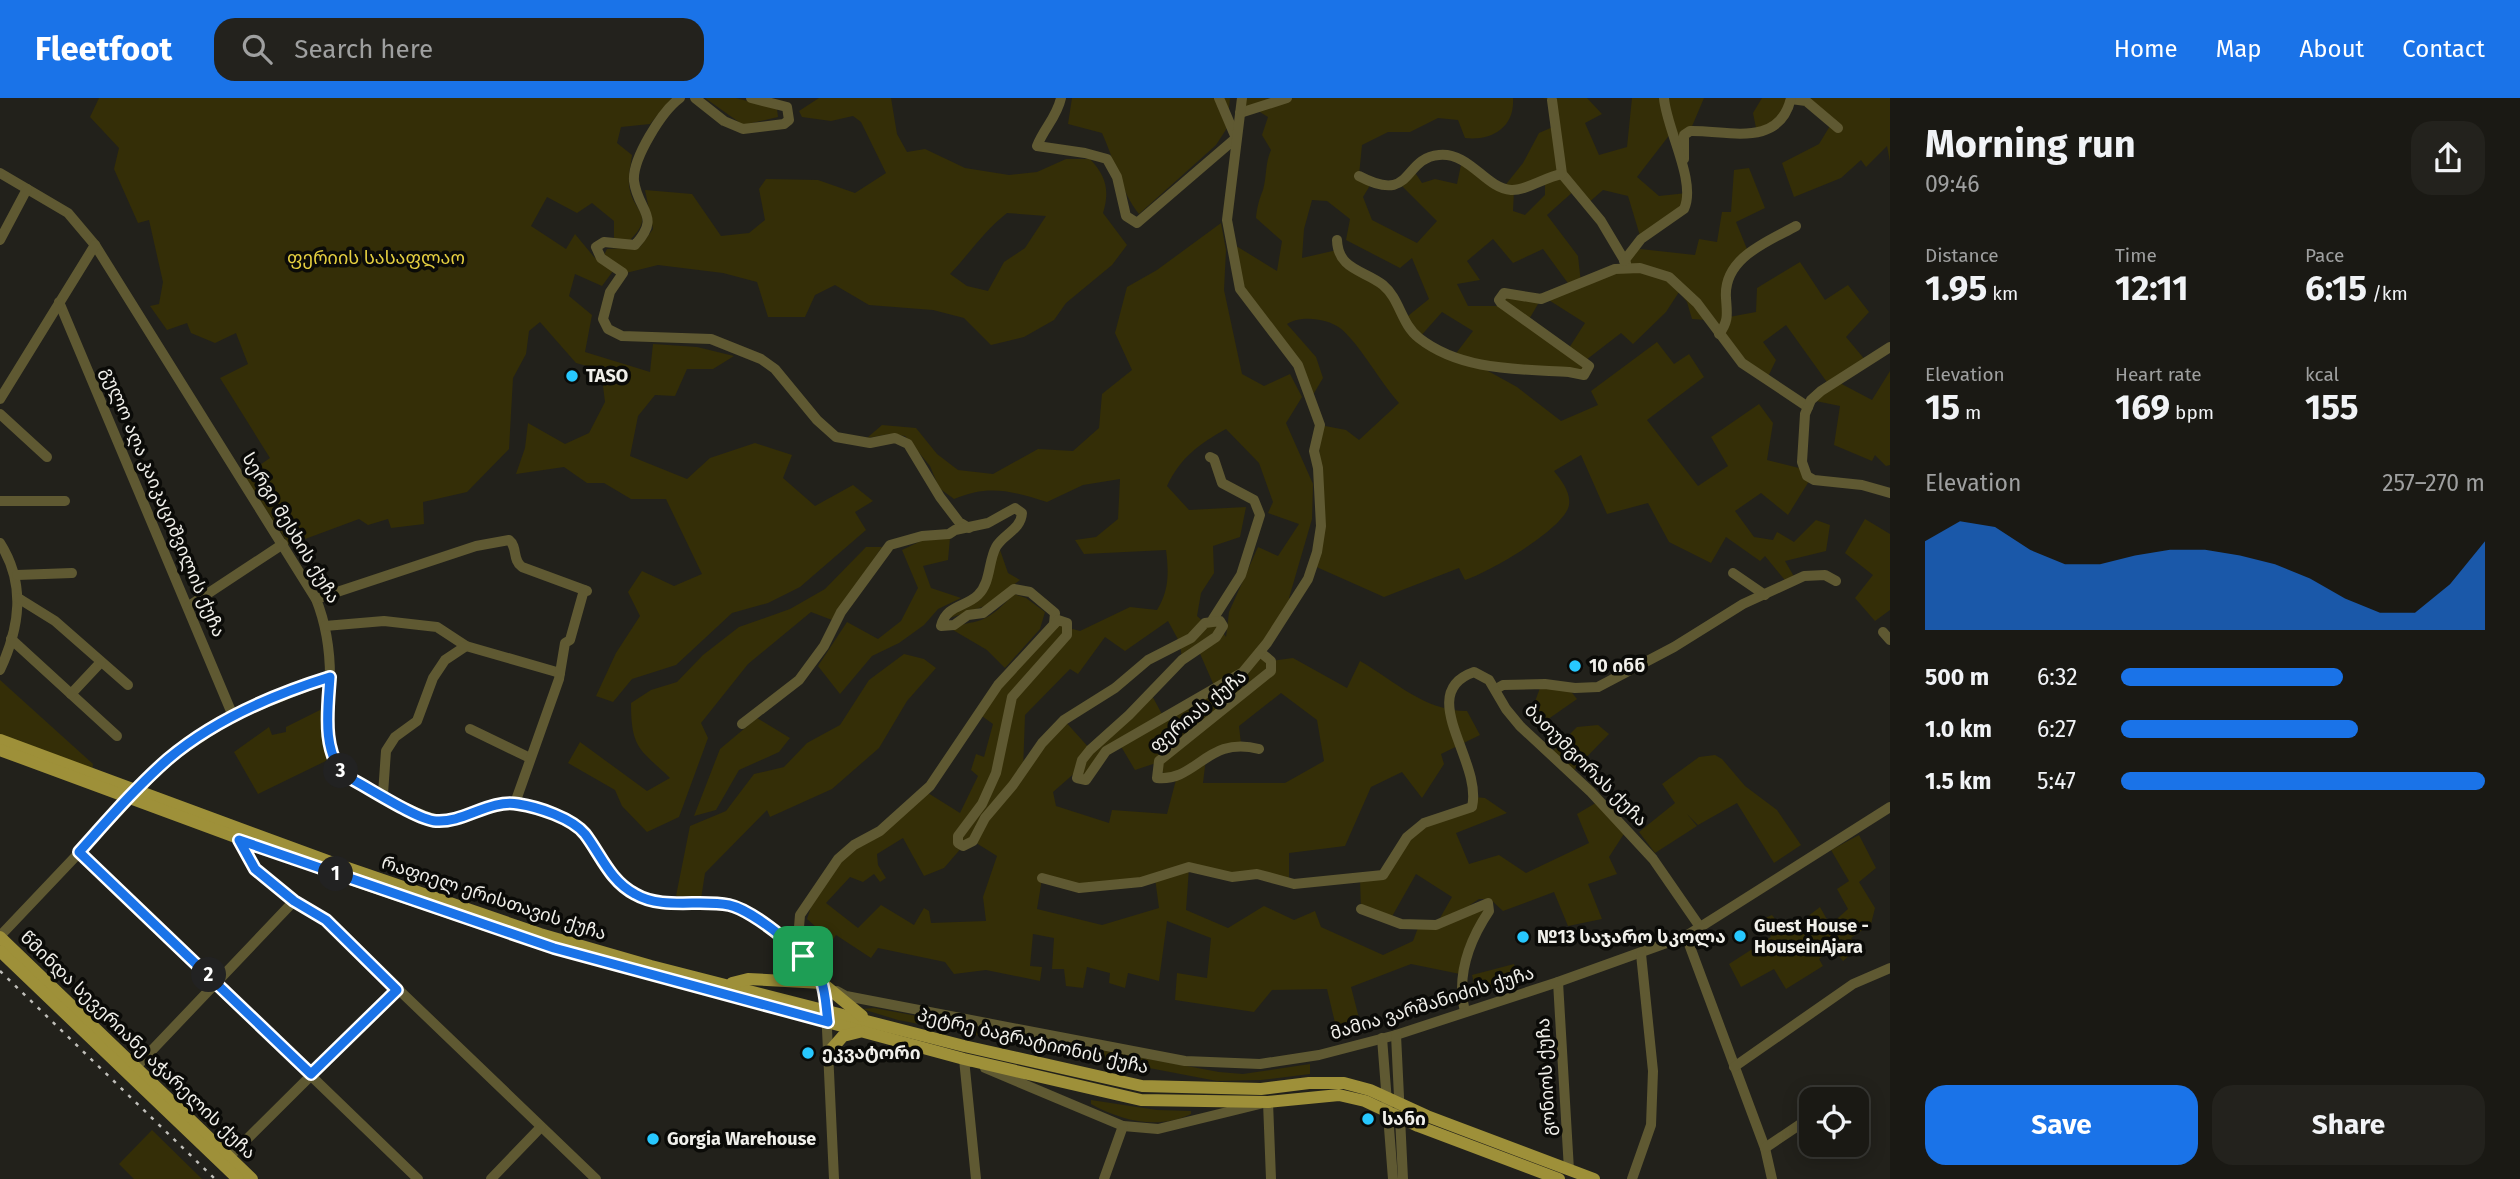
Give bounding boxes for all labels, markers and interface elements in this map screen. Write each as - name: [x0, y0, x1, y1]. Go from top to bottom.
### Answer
- search box: [214, 18, 704, 81]
- text: Fleetfoot: [35, 29, 172, 69]
- icon: search: [238, 30, 276, 68]
- text: Search here: [294, 34, 433, 65]
- text: Home: [2114, 35, 2178, 63]
- text: Map: [2216, 35, 2262, 63]
- text: About: [2300, 35, 2364, 63]
- text: Contact: [2402, 35, 2485, 63]
- text: Morning run: [1925, 121, 2136, 167]
- button: share: [2411, 121, 2485, 195]
- text: 09:46: [1925, 170, 1980, 198]
- text: Distance: [1925, 244, 1999, 267]
- text: Time: [2115, 244, 2157, 267]
- text: Pace: [2305, 244, 2344, 267]
- park label: ფერიის სასაფლაო: [287, 247, 465, 269]
- text: 1.95: [1925, 267, 1987, 309]
- text: 12:11: [2115, 267, 2188, 309]
- text: 6:15: [2305, 267, 2367, 309]
- text: km: [1987, 282, 2018, 305]
- text: /km: [2367, 282, 2408, 305]
- text: Elevation: [1925, 363, 2005, 386]
- text: Heart rate: [2115, 363, 2202, 386]
- text: kcal: [2305, 363, 2339, 386]
- street label: გულო აღა კაიკაციშვილის ქუჩა: [96, 364, 230, 640]
- place label: TASO: [586, 365, 628, 387]
- marker: TASO: [564, 368, 580, 384]
- text: 15: [1925, 386, 1960, 428]
- text: 169: [2115, 386, 2170, 428]
- text: 155: [2305, 386, 2359, 428]
- text: m: [1960, 401, 1981, 424]
- text: bpm: [2170, 401, 2214, 424]
- street label: სერგი მესხის ქუჩა: [237, 449, 345, 607]
- text: Elevation: [1925, 469, 2021, 497]
- text: 257–270 m: [2382, 469, 2485, 497]
- place label: 10 ინნ: [1589, 655, 1645, 677]
- marker: 10 ინნ: [1567, 658, 1583, 674]
- text: 500 m: [1925, 663, 1989, 691]
- text: 6:32: [2037, 663, 2078, 691]
- street label: ფერიას ქუჩა: [1145, 665, 1251, 757]
- street label: ბათუმგორას ქუჩა: [1520, 699, 1652, 831]
- text: 1.0 km: [1925, 715, 1992, 743]
- text: 6:27: [2037, 715, 2076, 743]
- pin: 3: [324, 754, 358, 788]
- text: 3: [336, 759, 345, 782]
- text: 1.5 km: [1925, 767, 1991, 795]
- text: 5:47: [2037, 767, 2076, 795]
- street label: რაფიელ ერისთავის ქუჩა: [379, 851, 609, 945]
- pin: 1: [318, 856, 354, 892]
- text: 1: [331, 862, 340, 885]
- place label: Guest House - HouseinAjara: [1754, 915, 1869, 958]
- street label: წმინდა სევერიანე აჭარელის ქუჩა: [16, 926, 260, 1164]
- pin: [773, 926, 833, 986]
- place label: №13 საჯარო სკოლა: [1537, 926, 1726, 948]
- marker: Guest House - HouseinAjara: [1732, 928, 1748, 944]
- marker: №13 საჯარო სკოლა: [1515, 929, 1531, 945]
- icon: arrive: [784, 937, 822, 975]
- pin: 2: [192, 958, 227, 992]
- street label: მამია ვარშანიძის ქუჩა: [1327, 961, 1537, 1045]
- text: 2: [204, 963, 213, 986]
- street label: პეტრე ბაგრატიონის ქუჩა: [915, 1004, 1151, 1078]
- street label: გონიოს ქუჩა: [1532, 1017, 1560, 1137]
- place label: ეკვატორი: [822, 1042, 921, 1064]
- marker: ეკვატორი: [800, 1045, 816, 1061]
- button: Save: [1925, 1085, 2198, 1165]
- button: Share: [2212, 1085, 2485, 1165]
- map controls: [1799, 1087, 1869, 1157]
- button: locate: [1799, 1087, 1869, 1157]
- place label: სანი: [1382, 1108, 1426, 1130]
- marker: სანი: [1360, 1111, 1376, 1127]
- place label: Gorgia Warehouse: [667, 1128, 816, 1150]
- marker: Gorgia Warehouse: [645, 1131, 661, 1147]

